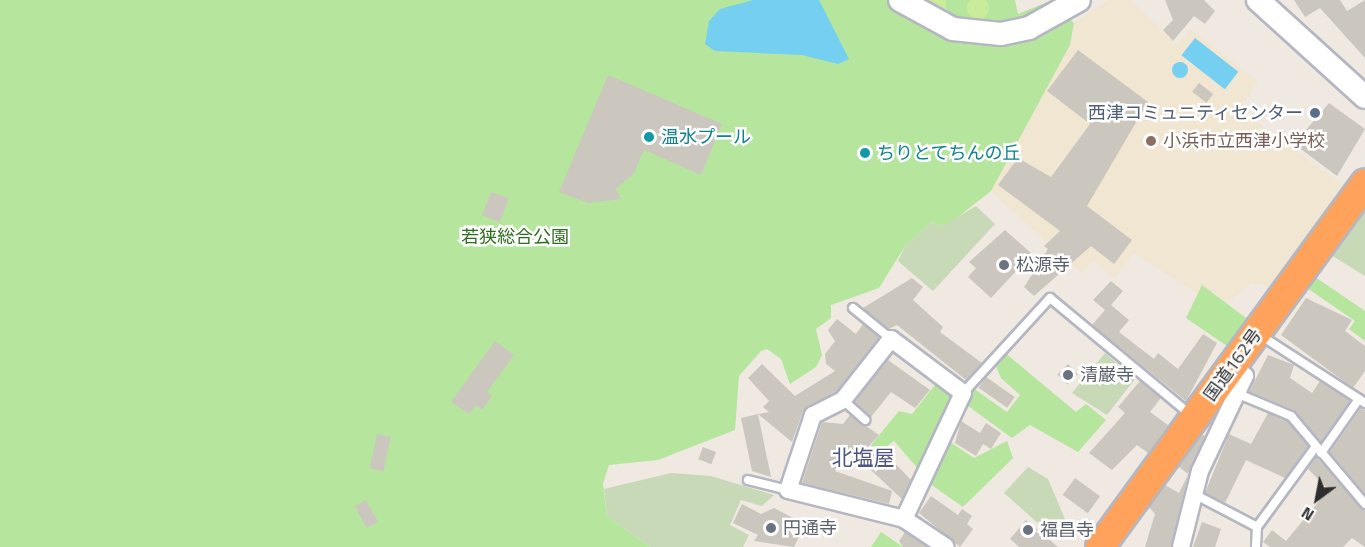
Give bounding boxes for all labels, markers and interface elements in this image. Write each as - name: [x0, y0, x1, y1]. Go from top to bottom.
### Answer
- place label: 西津コミュニティセンター: [1087, 102, 1303, 124]
- marker: 西津コミュニティセンター: [1308, 106, 1322, 120]
- place label: 温水プール: [661, 126, 751, 148]
- marker: 温水プール: [642, 130, 656, 144]
- place label: 小浜市立西津小学校: [1163, 130, 1325, 152]
- marker: 小浜市立西津小学校: [1144, 134, 1158, 148]
- place label: ちりとてちんの丘: [877, 142, 1021, 164]
- marker: ちりとてちんの丘: [858, 146, 872, 160]
- park label: 若狭総合公園: [461, 226, 569, 248]
- place label: 松源寺: [1016, 254, 1070, 276]
- marker: 松源寺: [997, 258, 1011, 272]
- street label: 国道162号: [1200, 325, 1266, 405]
- place label: 清巌寺: [1080, 364, 1134, 386]
- marker: 清巌寺: [1061, 368, 1075, 382]
- district label: 北塩屋: [832, 444, 894, 470]
- north arrow: [1287, 469, 1347, 529]
- text: N: [1296, 501, 1319, 527]
- place label: 円通寺: [783, 517, 837, 539]
- place label: 福昌寺: [1040, 519, 1094, 541]
- marker: 円通寺: [764, 521, 778, 535]
- marker: 福昌寺: [1021, 523, 1035, 537]

